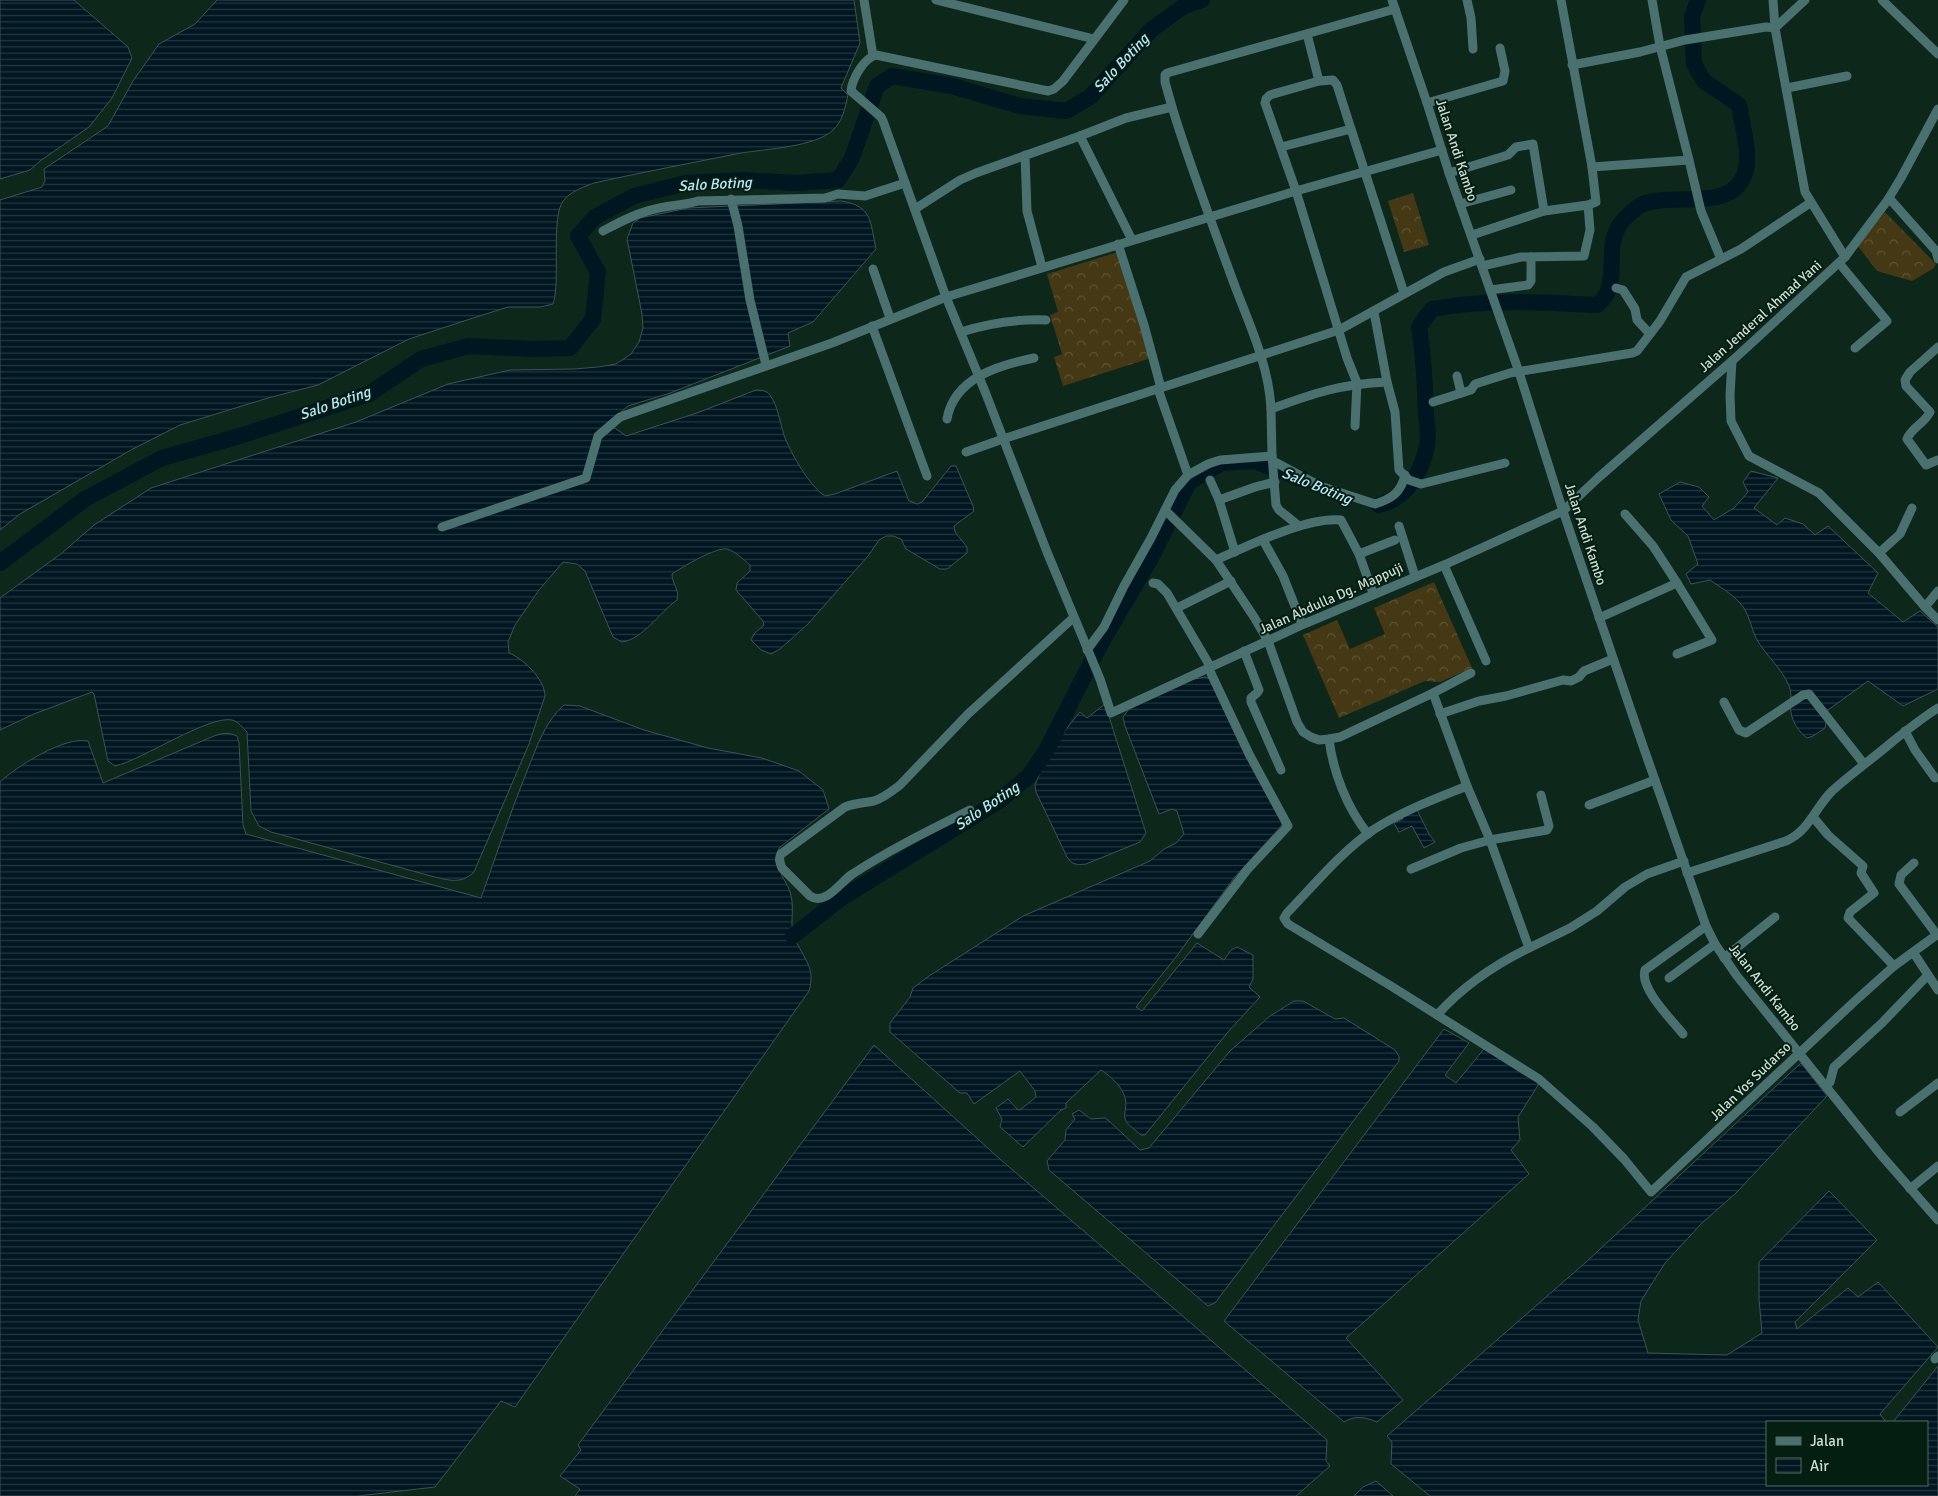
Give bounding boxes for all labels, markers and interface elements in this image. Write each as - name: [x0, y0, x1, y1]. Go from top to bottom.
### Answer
- water label: Salo Boting: [1089, 29, 1153, 96]
- street label: Jalan Andi Kambo: [1432, 97, 1481, 204]
- water label: Salo Boting: [678, 173, 753, 195]
- street label: Jalan Jenderal Ahmad Yani: [1695, 257, 1825, 376]
- water label: Salo Boting: [297, 382, 374, 423]
- water label: Salo Boting: [1280, 464, 1355, 509]
- street label: Jalan Andi Kambo: [1561, 481, 1610, 588]
- street label: Jalan Abdulla Dg. Mappuji: [1256, 559, 1406, 638]
- water label: Salo Boting: [951, 777, 1023, 834]
- street label: Jalan Andi Kambo: [1725, 940, 1804, 1035]
- street label: Jalan Yos Sudarso: [1706, 1038, 1794, 1124]
- legend: [1766, 1421, 1928, 1486]
- text: Jalan: [1810, 1432, 1844, 1450]
- text: Air: [1810, 1457, 1829, 1475]

